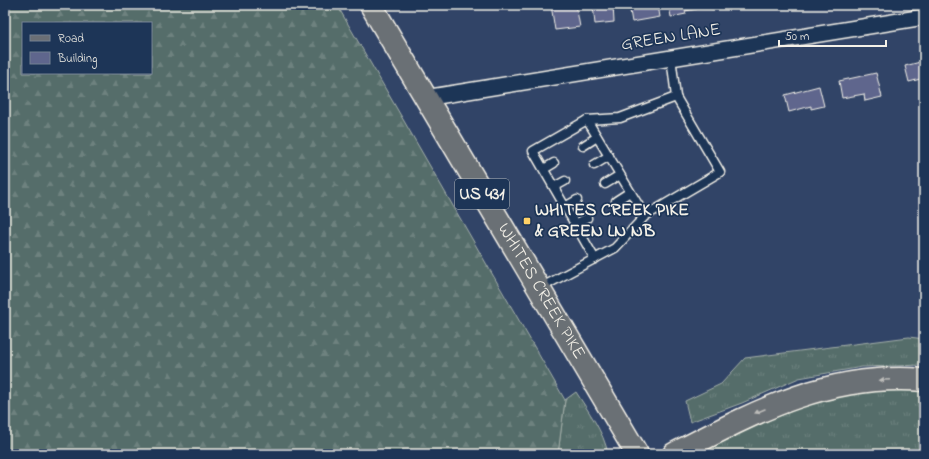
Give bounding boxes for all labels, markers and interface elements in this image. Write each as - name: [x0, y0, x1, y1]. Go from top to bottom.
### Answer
- street label: GREEN LANE: [619, 17, 723, 59]
- legend: [22, 22, 152, 74]
- scale bar: [779, 22, 886, 48]
- text: 50 m: [785, 28, 809, 46]
- text: Road: [58, 30, 84, 48]
- text: Building: [57, 50, 97, 69]
- road number: US 431: [455, 179, 509, 209]
- place label: WHITES CREEK PIKE & GREEN LN NB: [534, 198, 689, 245]
- marker: WHITES CREEK PIKE & GREEN LN NB: [522, 216, 532, 226]
- street label: WHITES CREEK PIKE: [490, 219, 591, 364]
- one-way arrow: [878, 377, 891, 383]
- one-way arrow: [754, 408, 765, 414]

